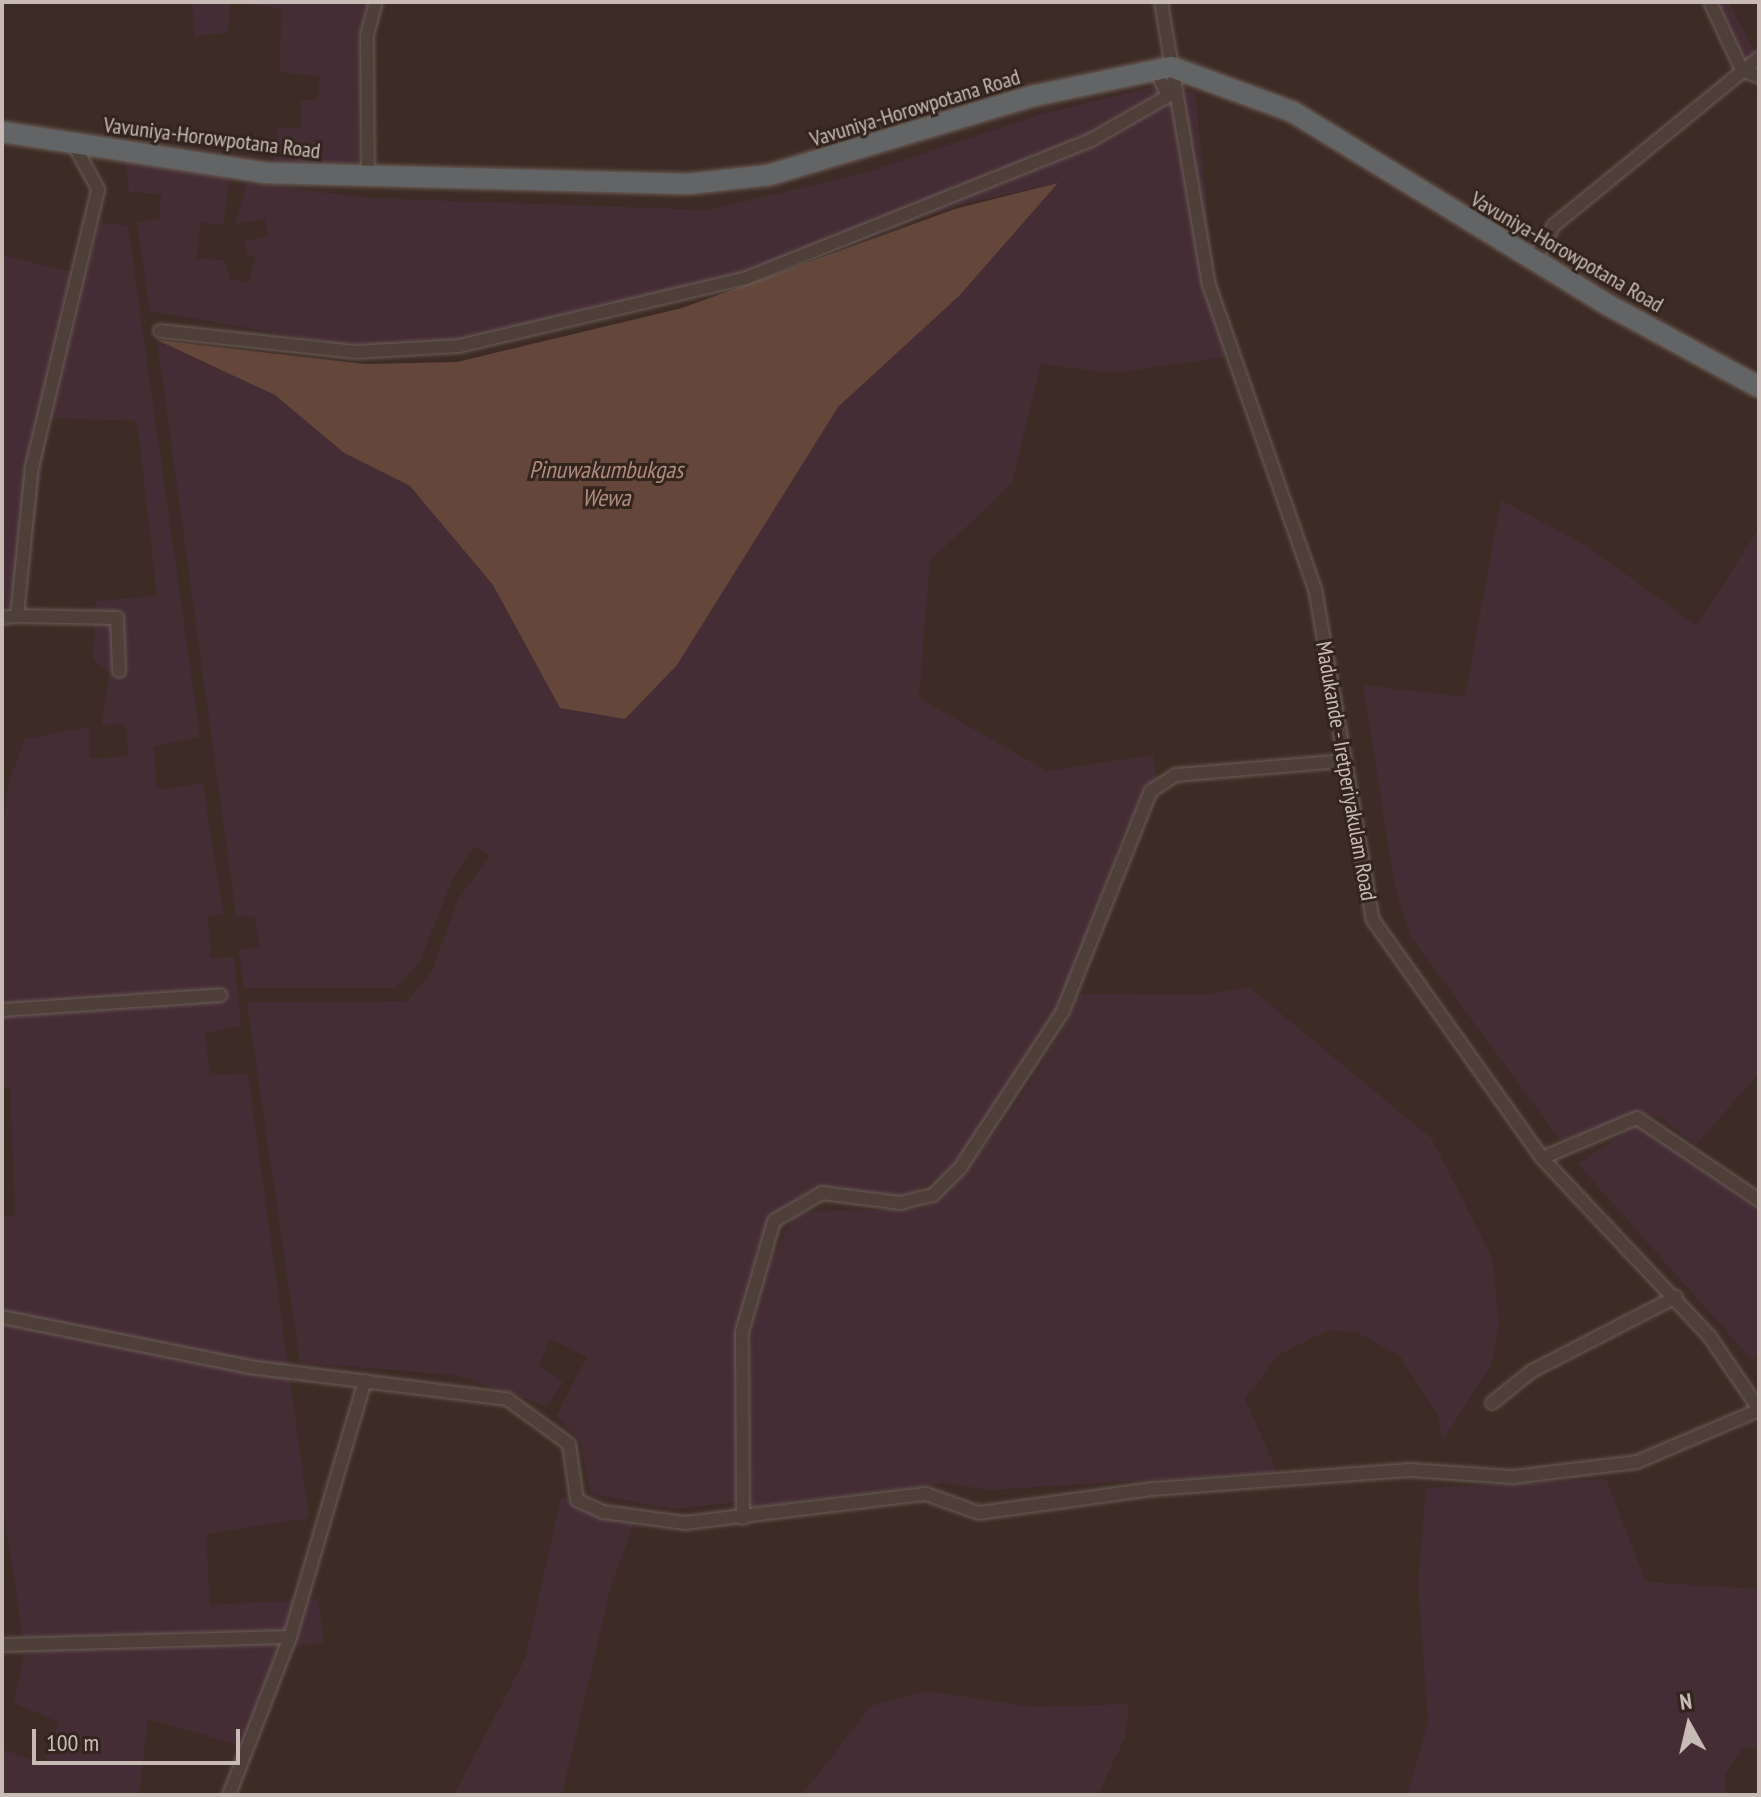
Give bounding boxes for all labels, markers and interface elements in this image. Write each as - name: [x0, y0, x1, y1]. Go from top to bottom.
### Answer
- street label: Vavuniya-Horowpotana Road: [807, 63, 1023, 153]
- street label: Vavuniya-Horowpotana Road: [102, 112, 322, 164]
- street label: Vavuniya-Horowpotana Road: [1466, 186, 1668, 318]
- water label: Pinuwakumbukgas Wewa: [529, 456, 683, 512]
- street label: Madukande - Iretperiyakulam Road: [1310, 638, 1382, 904]
- north arrow: [1649, 1685, 1729, 1765]
- text: N: [1678, 1687, 1693, 1716]
- scale bar: [36, 1713, 244, 1763]
- text: 100 m: [46, 1727, 99, 1758]

